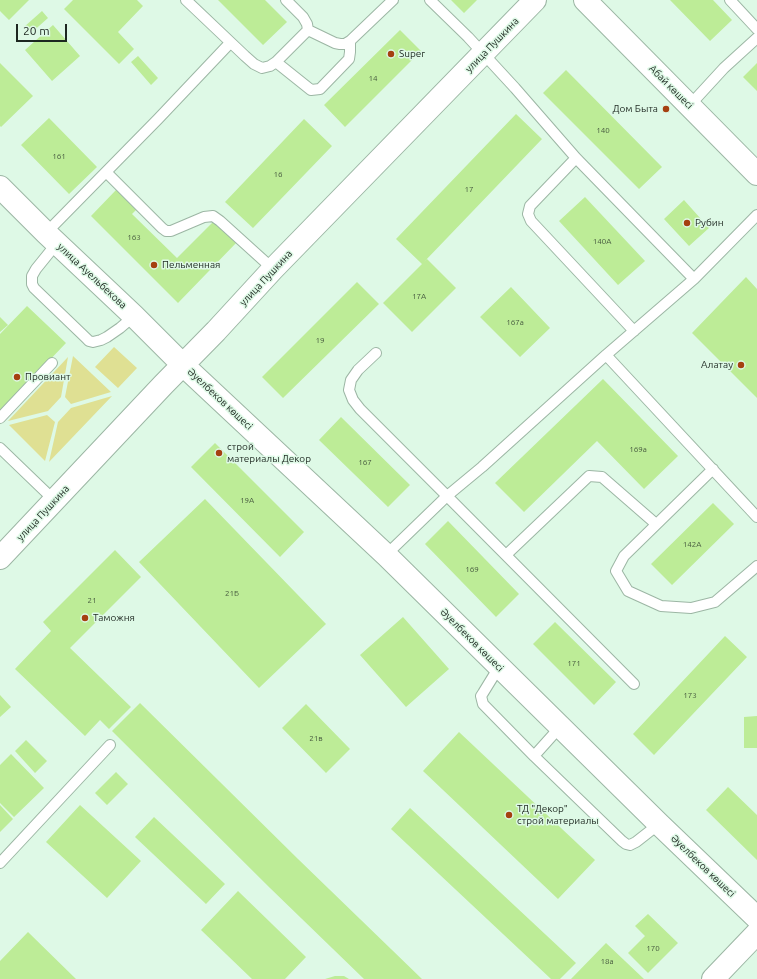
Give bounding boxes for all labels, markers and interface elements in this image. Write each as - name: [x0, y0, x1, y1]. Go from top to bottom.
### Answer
- street label: улица Пушкина: [463, 15, 521, 75]
- scale bar: [18, 16, 69, 42]
- text: 20 m: [23, 24, 50, 37]
- place label: Super: [399, 48, 425, 60]
- marker: Super: [386, 49, 396, 59]
- street label: Абай көшесі: [647, 63, 695, 111]
- house number: 14: [368, 73, 378, 83]
- place label: Дом Быта: [612, 103, 658, 115]
- marker: Дом Быта: [661, 104, 671, 114]
- house number: 140: [596, 125, 610, 135]
- house number: 161: [52, 151, 66, 161]
- house number: 16: [273, 169, 283, 179]
- house number: 17: [464, 184, 474, 194]
- place label: Рубин: [695, 217, 724, 229]
- marker: Рубин: [682, 218, 692, 228]
- house number: 163: [127, 232, 141, 242]
- house number: 140А: [593, 236, 611, 246]
- street label: улица Ауельбекова: [55, 241, 129, 311]
- street label: улица Пушкина: [237, 248, 295, 308]
- place label: Пельменная: [162, 259, 220, 271]
- marker: Пельменная: [149, 260, 159, 270]
- house number: 17А: [412, 291, 426, 301]
- house number: 167а: [506, 317, 524, 327]
- house number: 19: [315, 335, 325, 345]
- place label: Алатау: [701, 359, 733, 371]
- marker: Алатау: [736, 360, 746, 370]
- street label: Әуелбеков көшесі: [185, 366, 255, 432]
- place label: Провиант: [25, 371, 70, 383]
- marker: Провиант: [12, 372, 22, 382]
- place label: строй материалы Декор: [227, 441, 311, 464]
- house number: 169а: [629, 444, 647, 454]
- marker: строй материалы Декор: [214, 448, 224, 458]
- house number: 167: [358, 457, 372, 467]
- street label: улица Пушкина: [14, 483, 72, 543]
- house number: 19А: [240, 495, 254, 505]
- house number: 142А: [683, 539, 701, 549]
- house number: 169: [465, 564, 479, 574]
- house number: 21Б: [225, 588, 239, 598]
- house number: 21: [87, 595, 97, 605]
- street label: Әуелбеков көшесі: [438, 606, 506, 674]
- place label: Таможня: [93, 612, 135, 624]
- marker: Таможня: [80, 613, 90, 623]
- house number: 171: [567, 658, 581, 668]
- house number: 173: [683, 690, 697, 700]
- house number: 21в: [309, 733, 323, 743]
- place label: ТД "Декор" строй материалы: [517, 803, 599, 826]
- marker: ТД "Декор" строй материалы: [504, 810, 514, 820]
- street label: Әуелбеков көшесі: [668, 832, 738, 900]
- house number: 170: [646, 943, 660, 953]
- house number: 18а: [600, 956, 614, 966]

